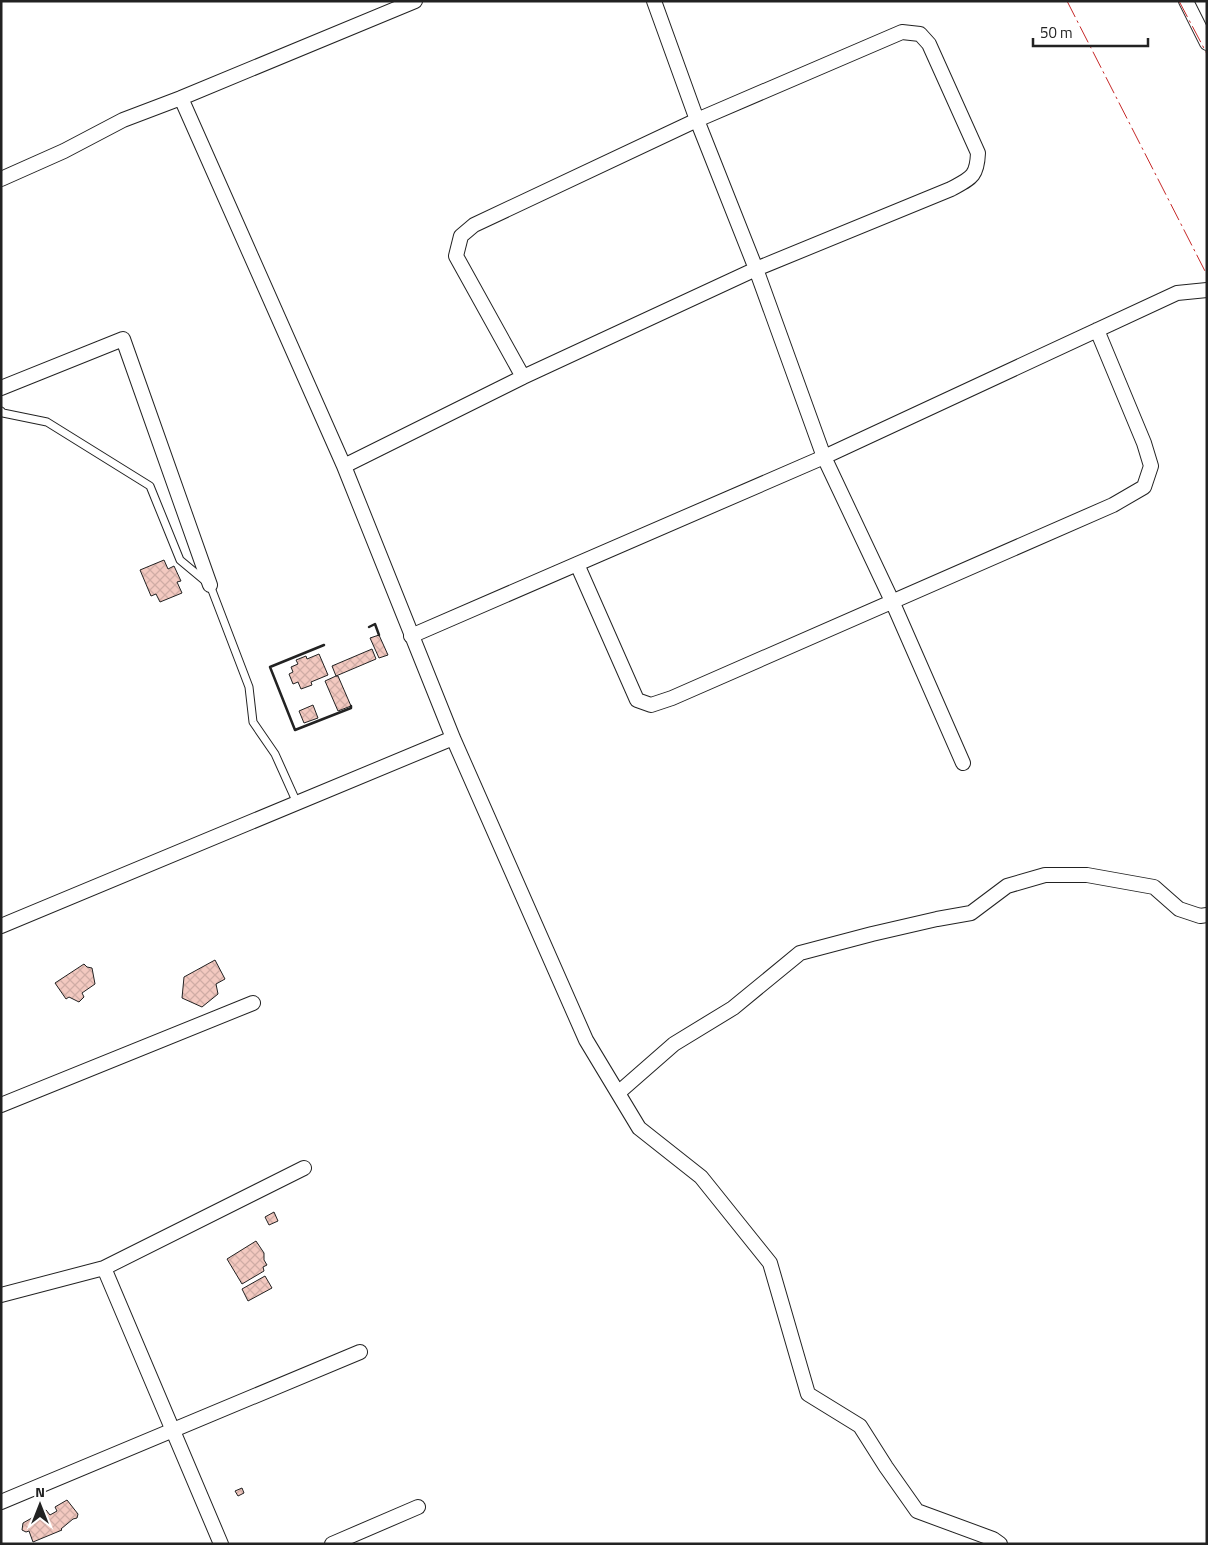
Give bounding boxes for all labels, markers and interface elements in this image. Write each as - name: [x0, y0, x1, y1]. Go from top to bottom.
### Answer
- scale bar: [1033, 15, 1148, 47]
- text: 50 m: [1040, 21, 1073, 44]
- north arrow: [15, 1480, 65, 1530]
- text: N: [35, 1481, 45, 1502]

